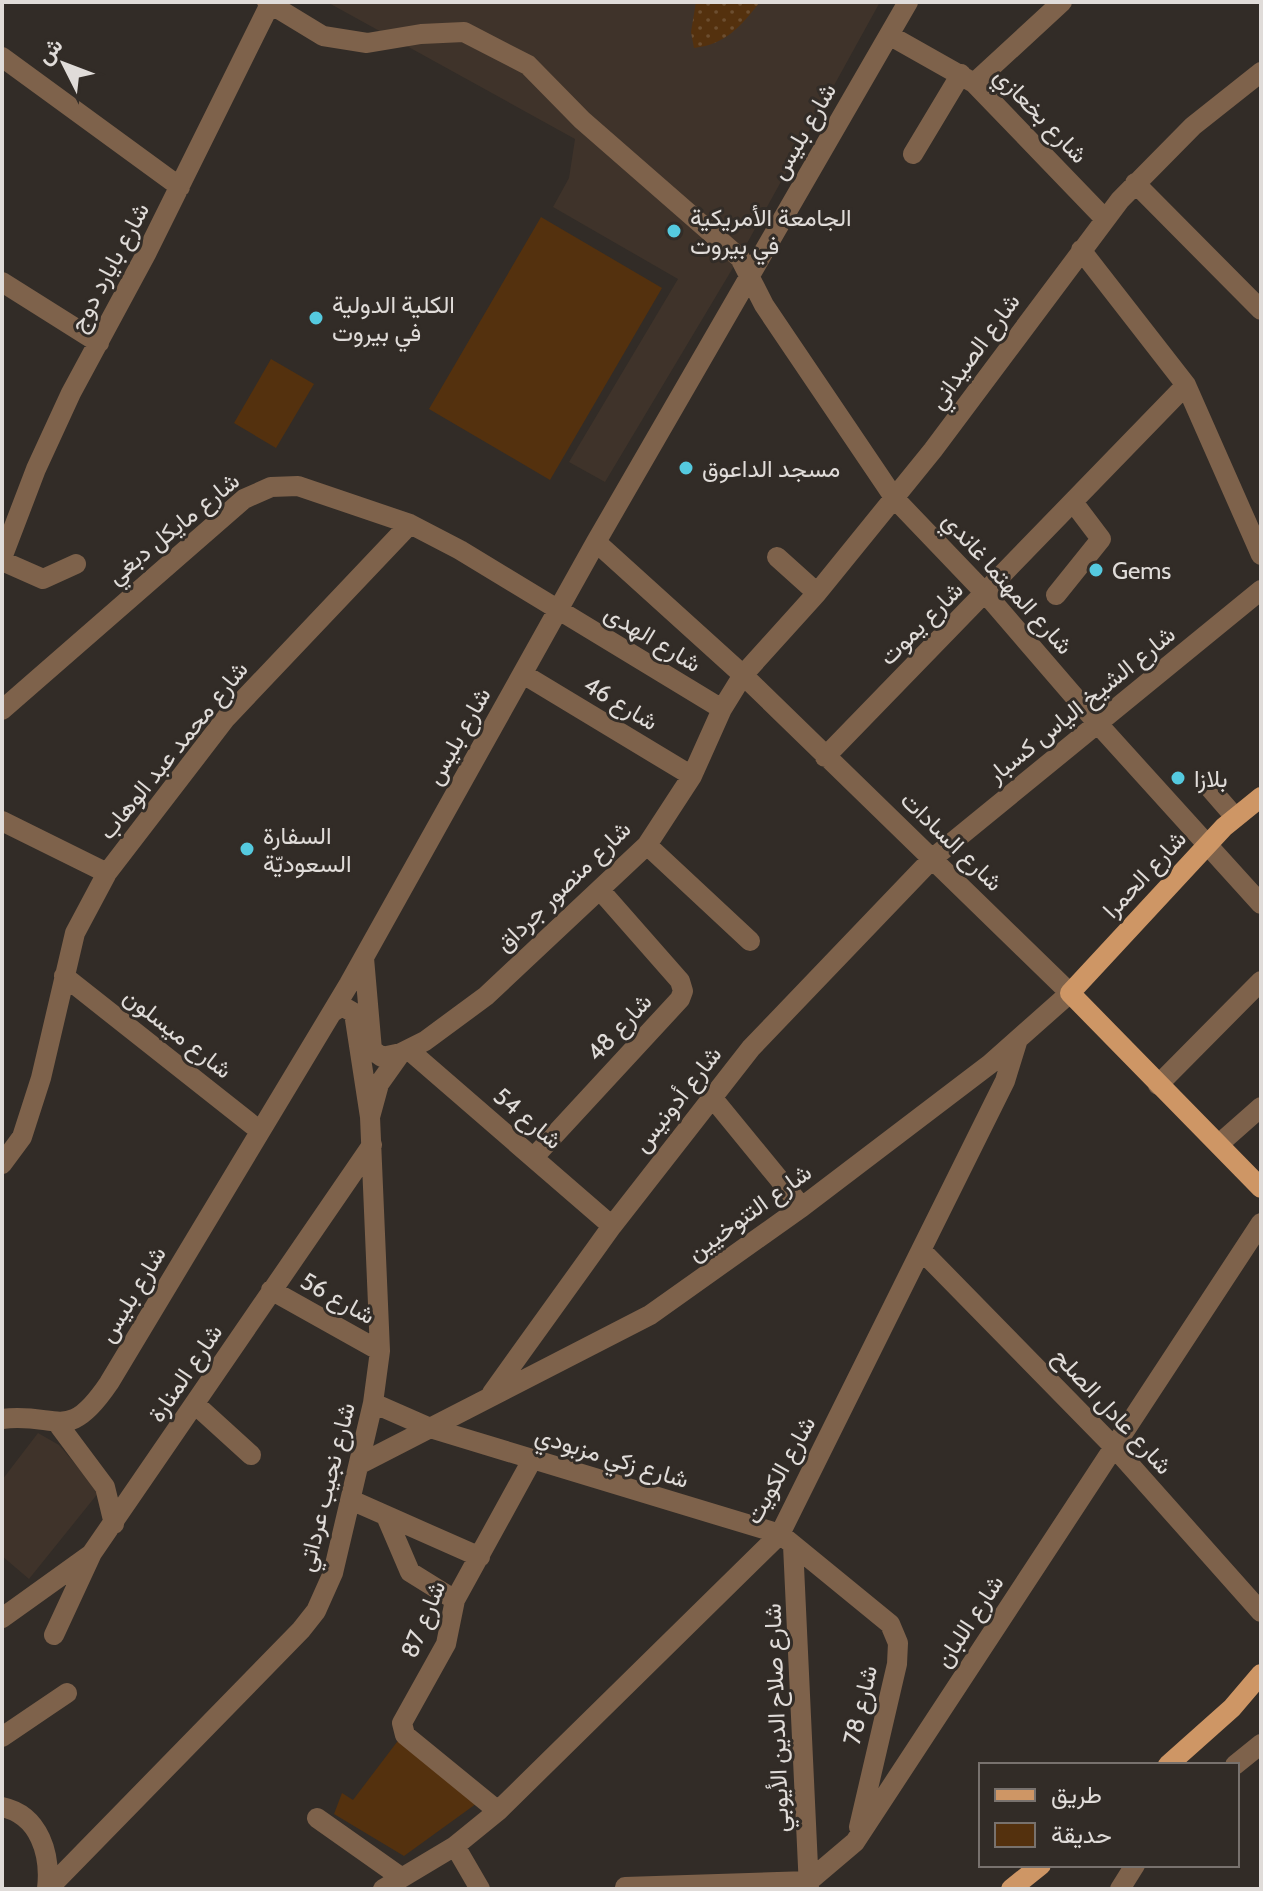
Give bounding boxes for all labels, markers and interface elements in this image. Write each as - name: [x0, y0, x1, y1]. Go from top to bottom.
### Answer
- north arrow: [24, 24, 104, 104]
- text: ش: [31, 32, 68, 70]
- street label: شارع بخعازي: [985, 61, 1094, 173]
- street label: شارع بليس: [764, 78, 844, 185]
- street label: شارع بايارد دوج: [63, 197, 157, 338]
- place label: الجامعة الأمريكية في بيروت: [690, 203, 852, 265]
- marker: الجامعة الأمريكية في بيروت: [665, 222, 683, 240]
- street label: شارع الصيداني: [922, 287, 1030, 418]
- place label: الكلية الدولية في بيروت: [332, 290, 455, 352]
- marker: الكلية الدولية في بيروت: [307, 309, 325, 327]
- place label: مسجد الداعوق: [702, 454, 840, 484]
- marker: مسجد الداعوق: [677, 459, 695, 477]
- street label: شارع مايكل دبغي: [101, 466, 248, 594]
- street label: شارع المهتما غاندي: [933, 506, 1079, 663]
- place label: Gems: [1112, 556, 1171, 585]
- marker: Gems: [1087, 561, 1105, 579]
- street label: شارع يموت: [873, 575, 970, 672]
- street label: شارع الهدى: [598, 598, 707, 680]
- street label: شارع الشيخ الياس كسبار: [980, 619, 1183, 792]
- street label: شارع محمد عبد الوهاب: [92, 655, 255, 846]
- street label: شارع 46: [578, 670, 663, 738]
- street label: شارع بليس: [419, 682, 498, 791]
- place label: بلازا: [1194, 764, 1228, 794]
- marker: بلازا: [1169, 769, 1187, 787]
- street label: شارع السادات: [894, 785, 1009, 898]
- street label: شارع منصور جرداق: [489, 814, 638, 959]
- place label: السفارة السعوديّة: [263, 821, 352, 879]
- street label: شارع الحمرا: [1096, 824, 1193, 925]
- marker: السفارة السعوديّة: [238, 840, 256, 858]
- street label: شارع ميسلون: [117, 982, 238, 1086]
- street label: شارع 48: [580, 987, 659, 1068]
- street label: شارع أدونيس: [627, 1040, 729, 1159]
- street label: شارع 54: [487, 1081, 568, 1157]
- street label: شارع التنوخيين: [681, 1157, 818, 1268]
- street label: شارع بليس: [92, 1241, 174, 1348]
- street label: شارع 56: [295, 1266, 380, 1332]
- street label: شارع المنارة: [142, 1319, 230, 1429]
- street label: شارع عادل الصلح: [1045, 1342, 1179, 1482]
- street label: شارع نجيب عرداتي: [291, 1399, 366, 1576]
- street label: شارع الكويت: [739, 1411, 823, 1530]
- street label: شارع زكي مزبودي: [530, 1420, 692, 1499]
- street label: شارع اللبان: [928, 1569, 1011, 1674]
- street label: شارع 87: [395, 1576, 453, 1662]
- street label: شارع صلاح الدين الأيوبي: [758, 1603, 799, 1833]
- street label: شارع 78: [837, 1663, 885, 1748]
- legend: [979, 1763, 1239, 1867]
- text: طريق: [1051, 1780, 1102, 1810]
- text: حديقة: [1051, 1820, 1112, 1849]

